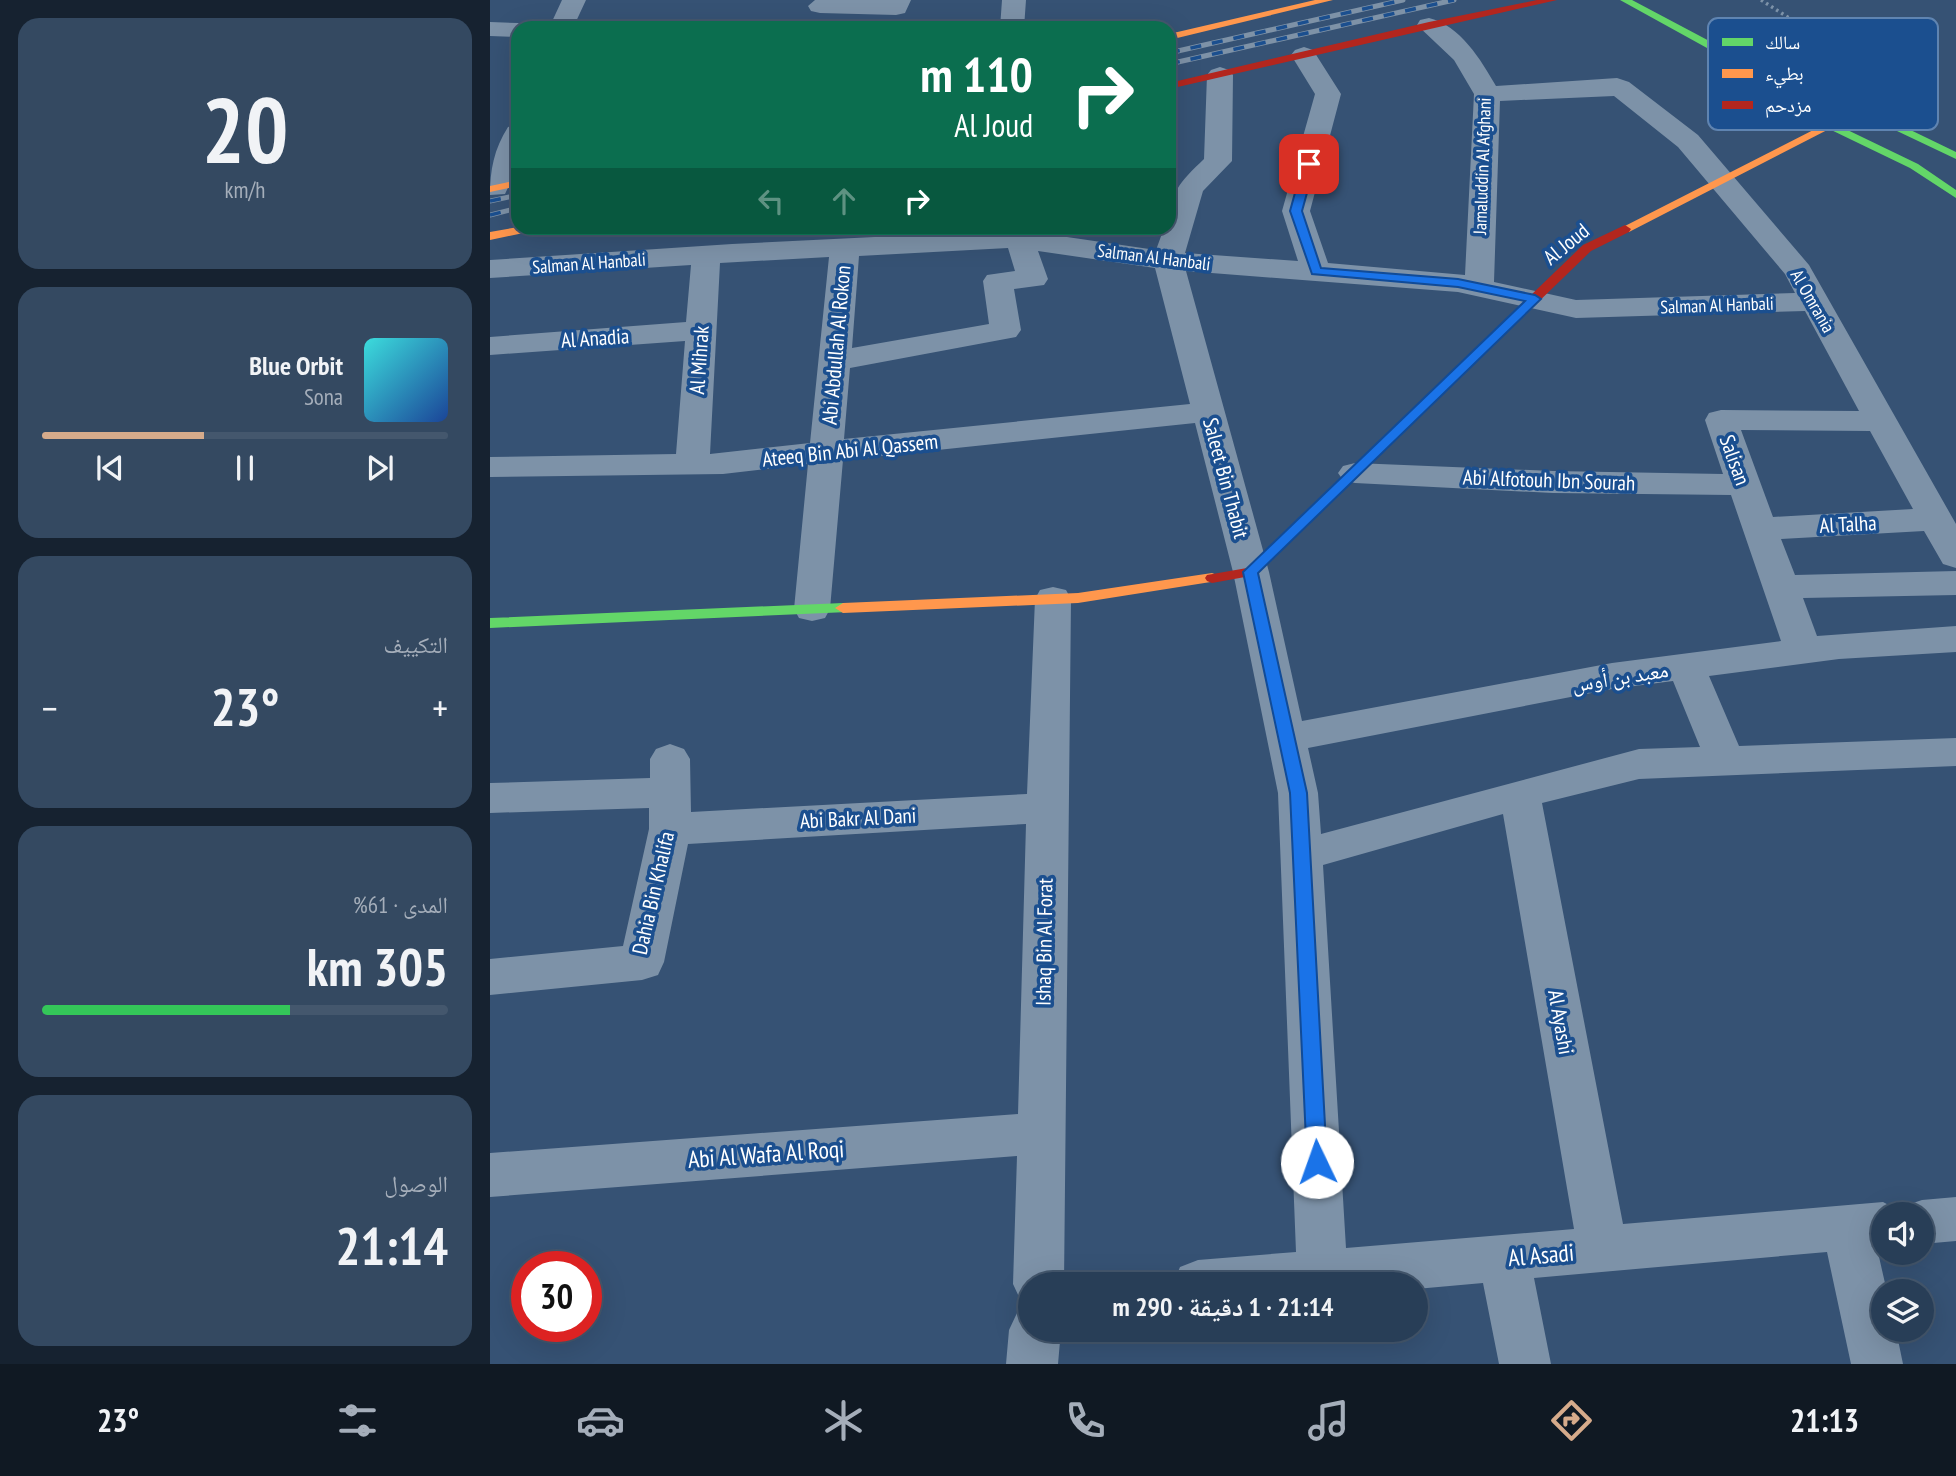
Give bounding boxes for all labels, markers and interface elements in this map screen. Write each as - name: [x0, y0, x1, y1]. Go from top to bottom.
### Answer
- legend: [1708, 18, 1938, 130]
- text: سالك: [1765, 30, 1800, 54]
- text: 110 m: [920, 42, 1033, 106]
- icon: right: [1057, 49, 1148, 140]
- text: بطيء: [1765, 61, 1804, 89]
- text: 20: [202, 70, 289, 188]
- text: مزدحم: [1765, 93, 1811, 118]
- street label: Jamaluddin Al Afghani: [1468, 97, 1496, 236]
- text: Al Joud: [954, 104, 1033, 146]
- pin: [1279, 134, 1339, 194]
- icon: arrive: [1290, 145, 1328, 183]
- text: km/h: [225, 175, 265, 204]
- icon: left: [752, 182, 790, 220]
- icon: ahead: [825, 182, 863, 220]
- icon: right: [898, 182, 936, 220]
- street label: Al Joud: [1537, 217, 1595, 271]
- street label: Salman Al Hanbali: [1096, 239, 1212, 275]
- street label: Salman Al Hanbali: [532, 248, 646, 278]
- street label: Abi Abdullah Al Rokon: [816, 264, 856, 426]
- street label: Al Omrania: [1786, 265, 1840, 337]
- street label: Salman Al Hanbali: [1660, 292, 1774, 318]
- street label: Al Anadia: [560, 322, 630, 354]
- street label: Al Mihrak: [683, 325, 715, 395]
- text: Blue Orbit: [249, 349, 343, 382]
- text: Sona: [304, 382, 343, 411]
- street label: Saleet Bin Thabit: [1197, 415, 1255, 541]
- street label: Ateeq Bin Abi Al Qassem: [761, 427, 939, 473]
- street label: Salisan: [1713, 431, 1757, 489]
- icon: previous: [91, 449, 129, 487]
- icon: pause: [226, 449, 264, 487]
- icon: next: [361, 449, 399, 487]
- street label: Abi Alfotouh Ibn Sourah: [1462, 464, 1636, 496]
- street label: Al Talha: [1819, 509, 1877, 539]
- text: التكييف: [383, 630, 448, 659]
- street label: معبد بن أوس: [1570, 656, 1670, 698]
- text: 23°: [211, 673, 279, 740]
- text: −: [42, 683, 58, 732]
- text: +: [432, 683, 448, 732]
- street label: Abi Bakr Al Dani: [799, 801, 917, 835]
- street label: Dahia Bin Khalifa: [626, 829, 680, 957]
- street label: Ishaq Bin Al Forat: [1029, 878, 1059, 1006]
- text: المدى · 61%: [353, 890, 448, 919]
- text: 305 km: [307, 933, 448, 1000]
- street label: Al Ayashi: [1542, 988, 1580, 1056]
- position arrow: [1280, 1125, 1354, 1199]
- street label: Abi Al Wafa Al Roqi: [687, 1133, 845, 1175]
- text: الوصول: [384, 1169, 448, 1198]
- map controls: [1871, 1202, 1934, 1342]
- button: sound: [1871, 1202, 1934, 1265]
- text: 21:14: [336, 1212, 448, 1279]
- street label: Al Asadi: [1507, 1237, 1575, 1273]
- speed limit sign: 30: [511, 1251, 602, 1342]
- button: layers: [1871, 1279, 1934, 1342]
- text: 21:14 · 1 دقيقة · 290 m: [1113, 1290, 1333, 1323]
- icon: filters: [333, 1396, 382, 1445]
- icon: car: [576, 1396, 625, 1445]
- icon: climate: [819, 1396, 868, 1445]
- icon: phone: [1061, 1396, 1110, 1445]
- icon: music: [1304, 1396, 1353, 1445]
- icon: directions: [1547, 1396, 1596, 1445]
- text: 23°: [97, 1399, 139, 1441]
- text: 21:13: [1790, 1399, 1859, 1441]

